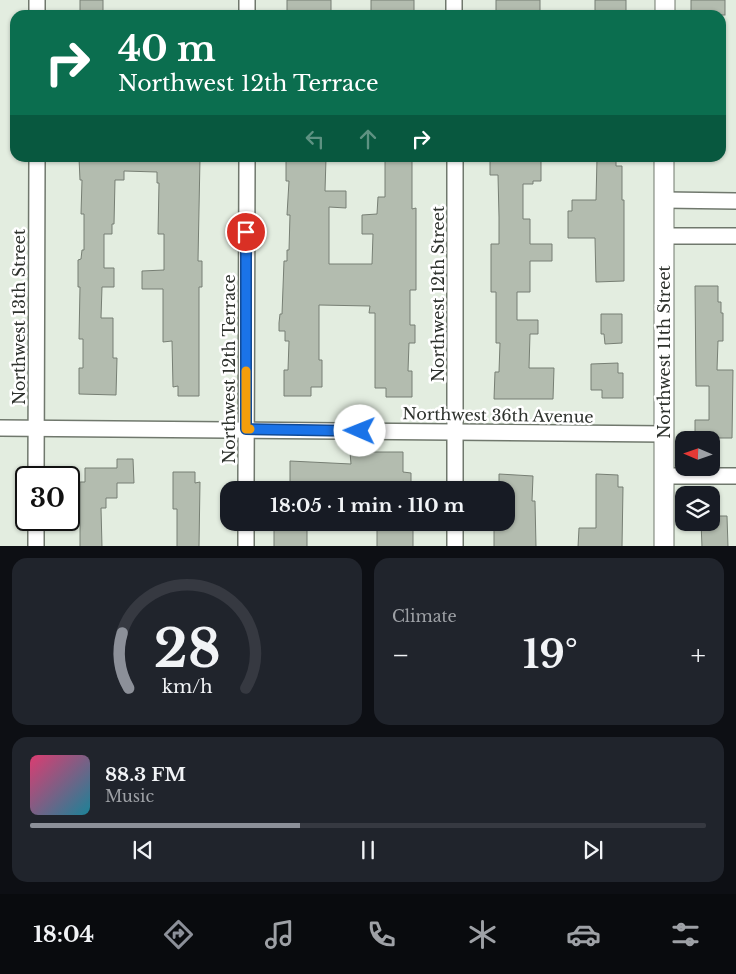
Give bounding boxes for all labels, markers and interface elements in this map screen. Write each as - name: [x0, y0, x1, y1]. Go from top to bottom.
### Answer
- text: 40 m: [118, 27, 216, 70]
- icon: right: [35, 30, 100, 95]
- text: Northwest 12th Terrace: [118, 70, 379, 97]
- icon: left: [301, 125, 329, 153]
- icon: ahead: [354, 125, 382, 153]
- icon: right: [407, 125, 435, 153]
- street label: Northwest 12th Street: [428, 206, 448, 382]
- pin: [225, 211, 267, 253]
- icon: arrive: [232, 218, 260, 246]
- street label: Northwest 13th Street: [9, 229, 29, 405]
- street label: Northwest 11th Street: [654, 265, 674, 439]
- street label: Northwest 12th Terrace: [219, 274, 239, 464]
- street label: Northwest 36th Avenue: [402, 403, 594, 427]
- position arrow: [333, 404, 385, 456]
- north arrow: [675, 431, 720, 476]
- map controls: [675, 431, 720, 531]
- speed limit sign: 30: [15, 466, 80, 531]
- button: layers: [675, 486, 720, 531]
- text: 18:05 · 1 min · 110 m: [270, 494, 465, 517]
- text: Climate: [392, 606, 457, 626]
- text: 28: [154, 617, 220, 681]
- text: 19°: [523, 631, 578, 678]
- text: −: [392, 638, 410, 673]
- text: +: [691, 638, 706, 673]
- text: km/h: [162, 676, 212, 698]
- text: 88.3 FM: [105, 763, 186, 786]
- text: Music: [105, 786, 154, 806]
- icon: previous: [129, 836, 157, 864]
- icon: pause: [354, 836, 382, 864]
- icon: next: [579, 836, 607, 864]
- icon: directions: [161, 917, 196, 952]
- icon: music: [262, 917, 297, 952]
- icon: phone: [364, 917, 399, 952]
- icon: climate: [465, 917, 500, 952]
- icon: car: [566, 917, 601, 952]
- icon: filters: [668, 917, 703, 952]
- text: 18:04: [33, 921, 94, 948]

